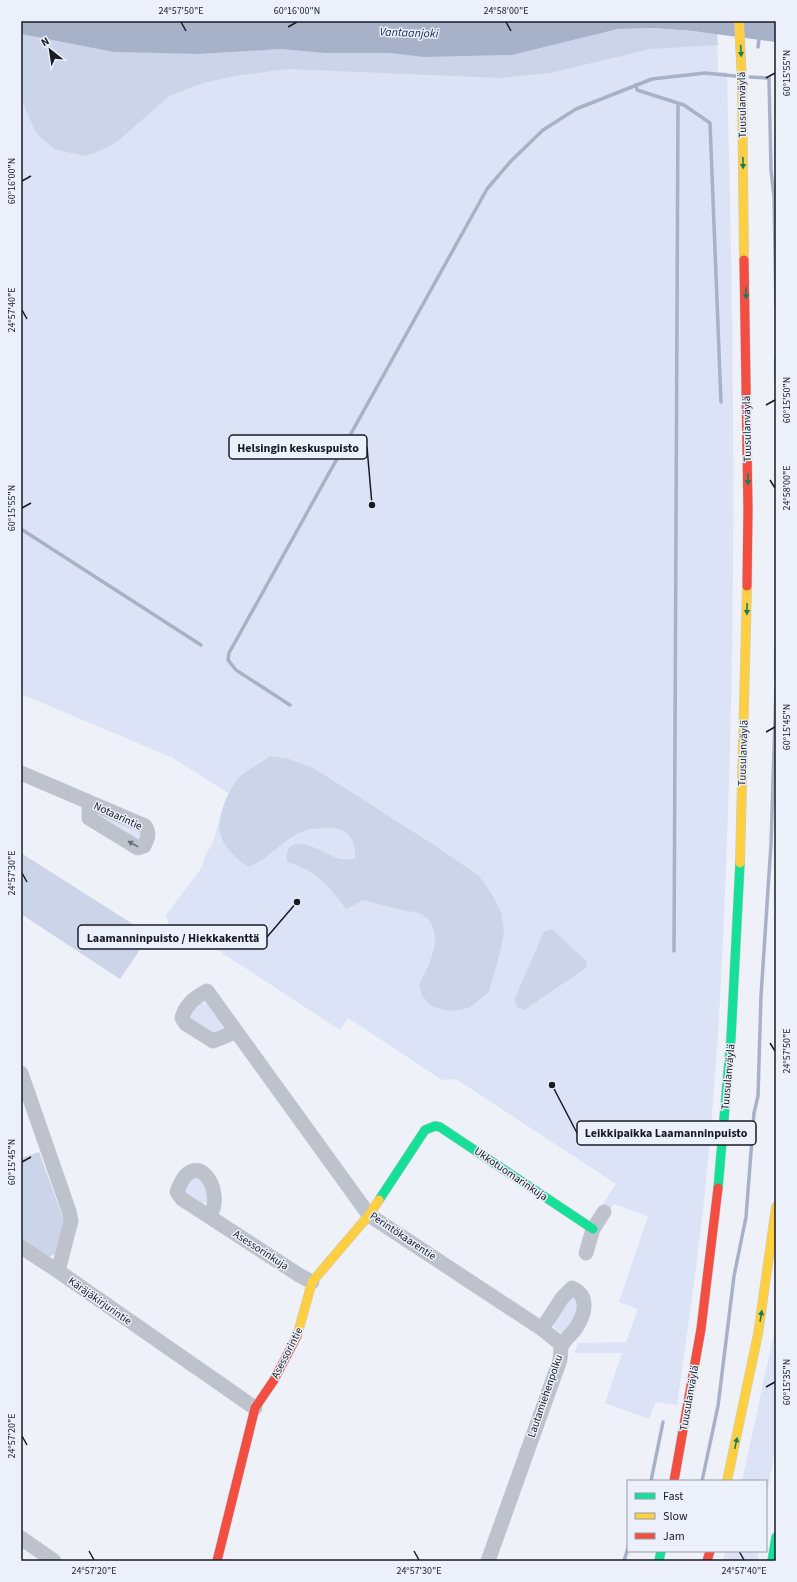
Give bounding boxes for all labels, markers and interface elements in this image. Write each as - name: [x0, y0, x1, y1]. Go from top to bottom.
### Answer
- text: 24°57'50"E: [158, 4, 204, 18]
- text: 60°16'00"N: [274, 4, 320, 18]
- text: 24°58'00"E: [483, 4, 529, 18]
- water label: Vantaanjoki: [379, 23, 439, 43]
- north arrow: [30, 30, 70, 70]
- text: N: [38, 33, 52, 50]
- one-way arrow: [737, 45, 744, 57]
- text: 60°15'55"N: [780, 50, 794, 96]
- street label: Tuusulanväylä: [734, 72, 750, 138]
- one-way arrow: [740, 157, 747, 169]
- text: 60°16'00"N: [5, 158, 19, 204]
- text: 24°57'40"E: [5, 287, 19, 333]
- one-way arrow: [742, 287, 749, 299]
- text: 60°15'50"N: [780, 377, 794, 423]
- street label: Tuusulanväylä: [739, 396, 755, 462]
- callout: Helsingin keskuspuisto: [229, 435, 367, 459]
- text: Helsingin keskuspuisto: [237, 440, 359, 457]
- text: 24°58'00"E: [780, 465, 794, 511]
- one-way arrow: [745, 473, 751, 486]
- text: 60°15'55"N: [5, 485, 19, 531]
- one-way arrow: [744, 603, 750, 616]
- text: 60°15'45"N: [780, 704, 794, 750]
- street label: Tuusulanväylä: [734, 720, 752, 786]
- street label: Notaarintie: [91, 798, 145, 834]
- one-way arrow: [127, 841, 139, 847]
- text: 24°57'30"E: [5, 850, 19, 896]
- callout: Laamanninpuisto / Hiekkakenttä: [78, 925, 267, 949]
- text: Laamanninpuisto / Hiekkakenttä: [87, 930, 259, 947]
- text: 24°57'50"E: [780, 1028, 794, 1074]
- street label: Tuusulanväylä: [718, 1043, 738, 1111]
- callout: Leikkipaikka Laamanninpuisto: [577, 1121, 756, 1145]
- text: Leikkipaikka Laamanninpuisto: [585, 1125, 748, 1142]
- text: 60°15'45"N: [5, 1139, 19, 1185]
- street label: Ukkotuomarinkuja: [471, 1144, 551, 1204]
- street label: Perintökaarentie: [367, 1208, 440, 1264]
- street label: Asessorinkuja: [230, 1226, 292, 1274]
- street label: Käräjäkirjurintie: [65, 1274, 135, 1329]
- one-way arrow: [758, 1310, 764, 1322]
- street label: Asessorintie: [268, 1324, 307, 1381]
- street label: Lautamiehenpolku: [524, 1353, 566, 1439]
- text: 60°15'35"N: [780, 1359, 794, 1405]
- street label: Tuusulanväylä: [676, 1364, 702, 1432]
- text: 24°57'20"E: [5, 1413, 19, 1459]
- one-way arrow: [733, 1437, 739, 1449]
- legend: [627, 1480, 767, 1552]
- text: Fast: [663, 1488, 683, 1505]
- text: Slow: [663, 1508, 688, 1525]
- text: Jam: [663, 1528, 685, 1545]
- text: 24°57'20"E: [71, 1564, 117, 1578]
- text: 24°57'30"E: [396, 1564, 442, 1578]
- text: 24°57'40"E: [721, 1564, 767, 1578]

